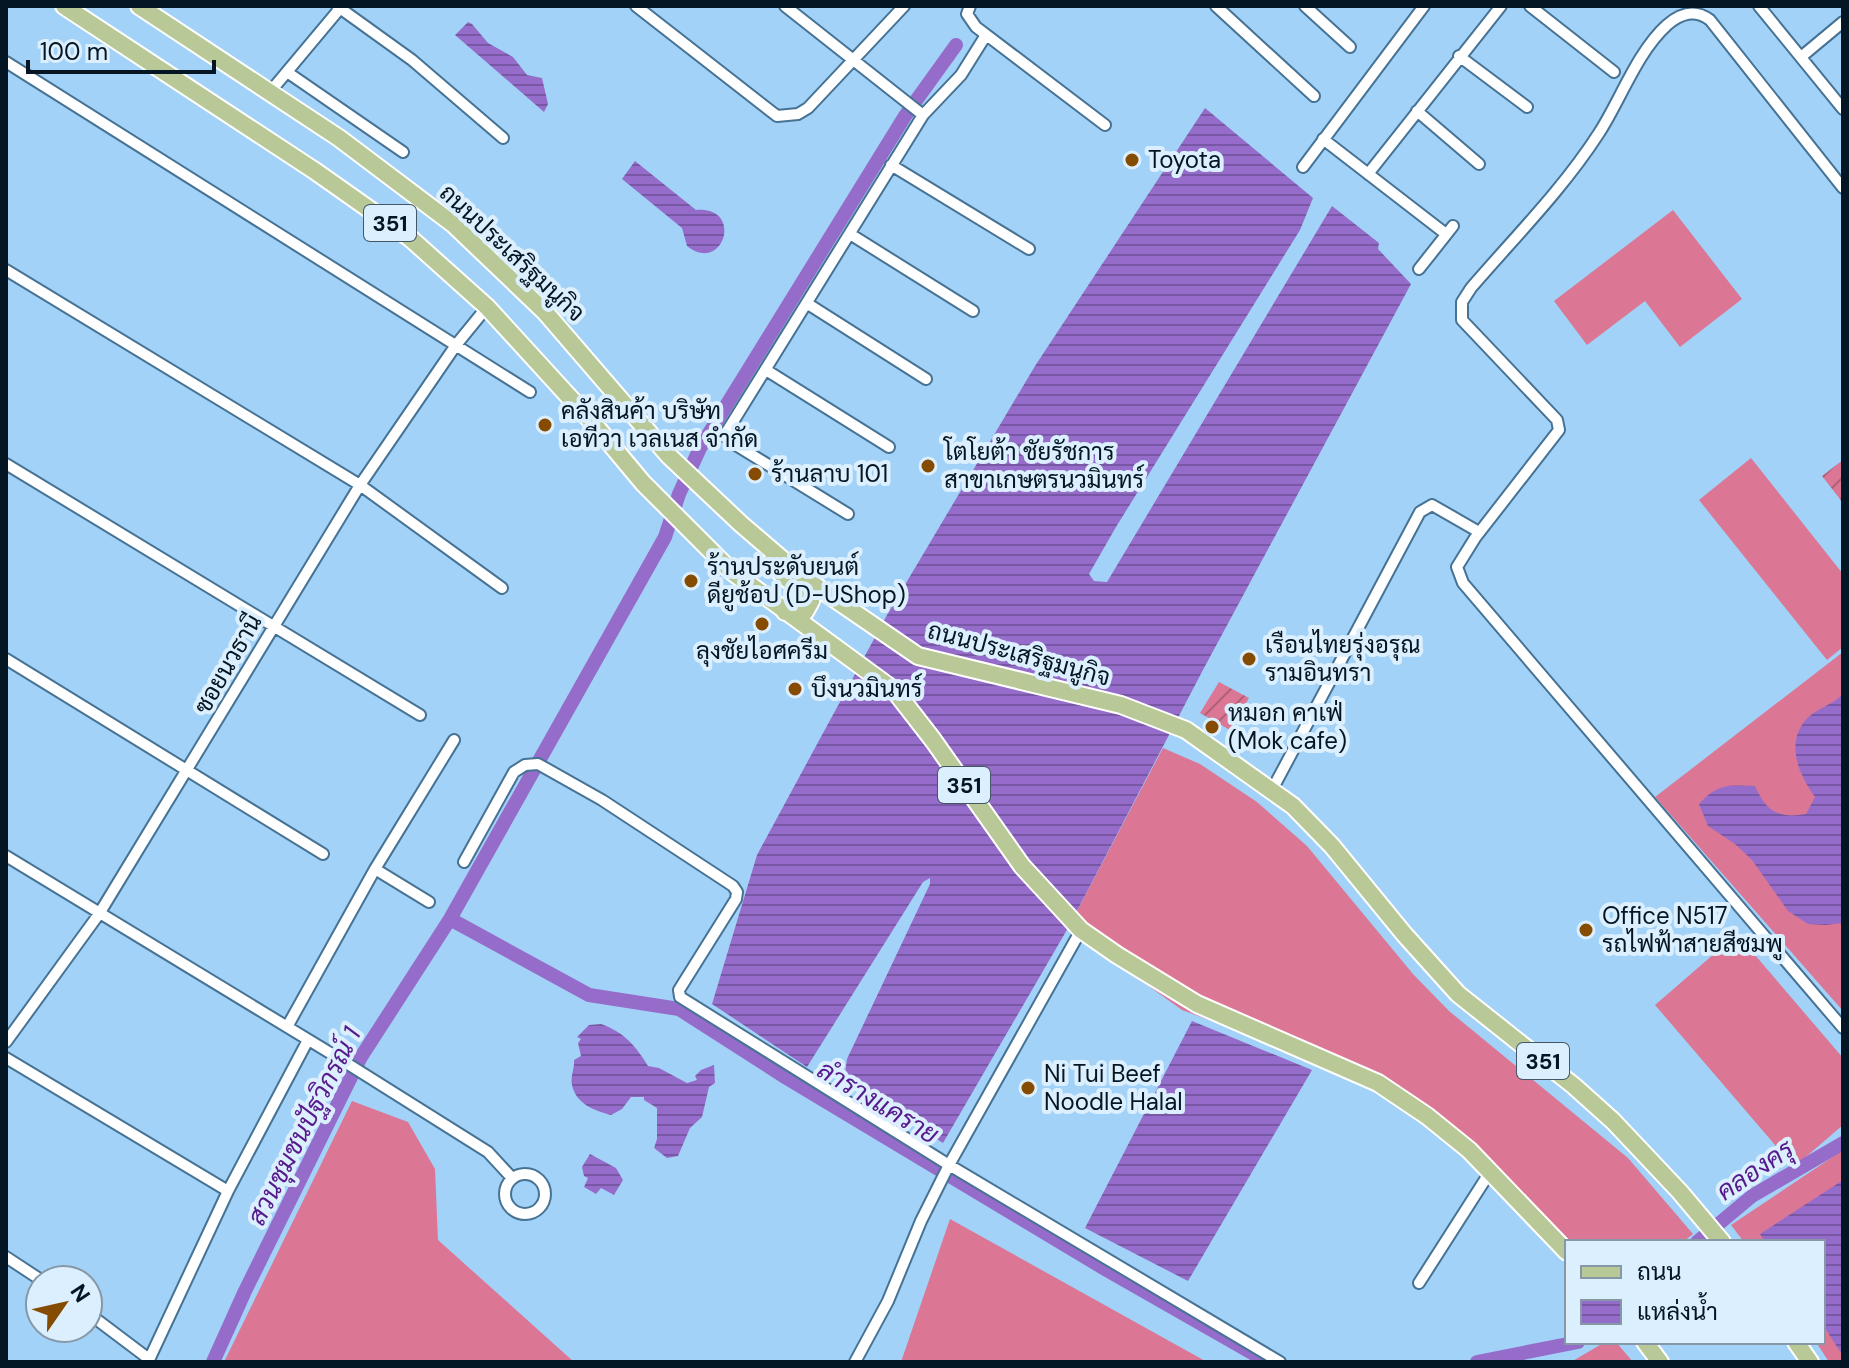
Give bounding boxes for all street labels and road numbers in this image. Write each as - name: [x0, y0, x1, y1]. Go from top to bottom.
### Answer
- street label: ถนนประเสริฐมนูกิจ: [432, 177, 592, 329]
- road number: 351: [364, 205, 416, 241]
- street label: ซอยนวธานี: [187, 608, 269, 719]
- street label: ถนนประเสริฐมนูกิจ: [924, 614, 1114, 695]
- road number: 351: [938, 767, 990, 803]
- road number: 351: [1517, 1043, 1569, 1079]

